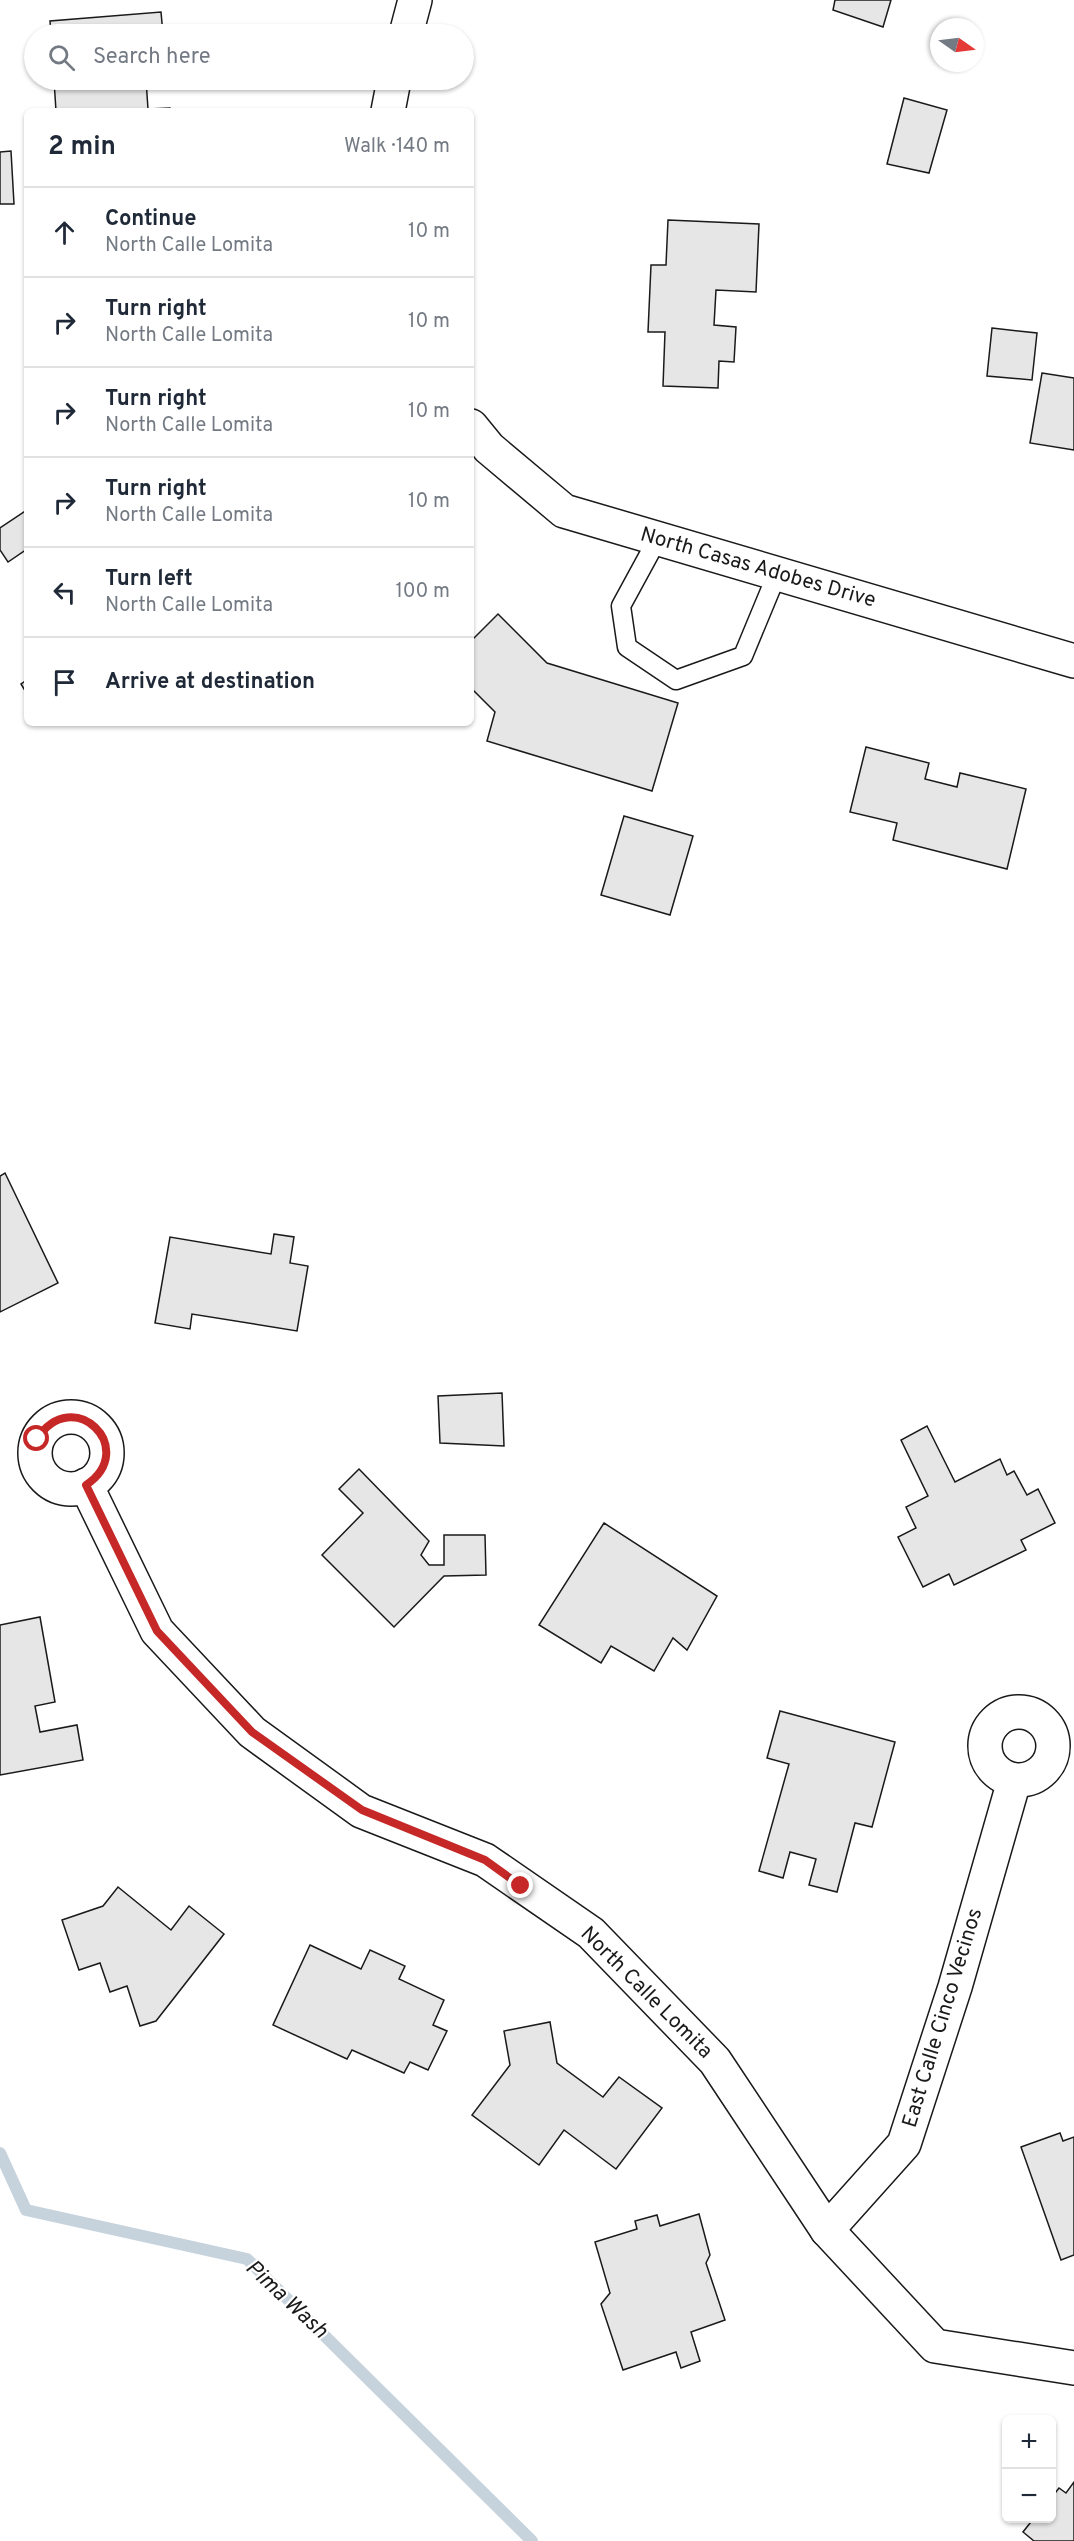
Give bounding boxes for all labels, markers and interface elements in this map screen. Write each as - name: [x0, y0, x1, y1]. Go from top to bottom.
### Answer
- north arrow: [930, 18, 984, 72]
- search box: [24, 24, 474, 90]
- icon: search: [45, 41, 78, 74]
- text: Search here: [93, 44, 211, 71]
- text: 2 min: [48, 131, 116, 164]
- text: Walk · 140 m: [344, 134, 450, 160]
- text: Continue: [105, 206, 196, 233]
- icon: ahead: [48, 216, 81, 249]
- text: 10 m: [408, 219, 450, 245]
- text: North Calle Lomita: [105, 233, 273, 259]
- text: Turn right: [105, 296, 207, 323]
- icon: right: [48, 306, 81, 339]
- text: 10 m: [408, 309, 450, 335]
- text: North Calle Lomita: [105, 323, 273, 349]
- text: Turn right: [105, 386, 207, 413]
- icon: right: [48, 396, 81, 429]
- text: 10 m: [408, 399, 450, 425]
- text: North Calle Lomita: [105, 413, 273, 439]
- text: Turn right: [105, 476, 207, 503]
- icon: right: [48, 486, 81, 519]
- text: 10 m: [408, 489, 450, 515]
- text: North Calle Lomita: [105, 503, 273, 529]
- street label: North Casas Adobes Drive: [637, 521, 879, 615]
- text: Turn left: [105, 566, 193, 593]
- icon: left: [48, 576, 81, 609]
- text: 100 m: [395, 579, 450, 605]
- text: North Calle Lomita: [105, 593, 273, 619]
- icon: arrive: [48, 666, 81, 699]
- text: Arrive at destination: [105, 669, 315, 696]
- route start: [23, 1425, 49, 1451]
- route end: [507, 1872, 533, 1898]
- street label: East Calle Cinco Vecinos: [897, 1905, 989, 2131]
- street label: North Calle Lomita: [574, 1921, 718, 2065]
- water label: Pima Wash: [239, 2255, 333, 2345]
- map controls: [1002, 2415, 1056, 2523]
- button: +: [1002, 2415, 1056, 2469]
- button: −: [1002, 2469, 1056, 2523]

